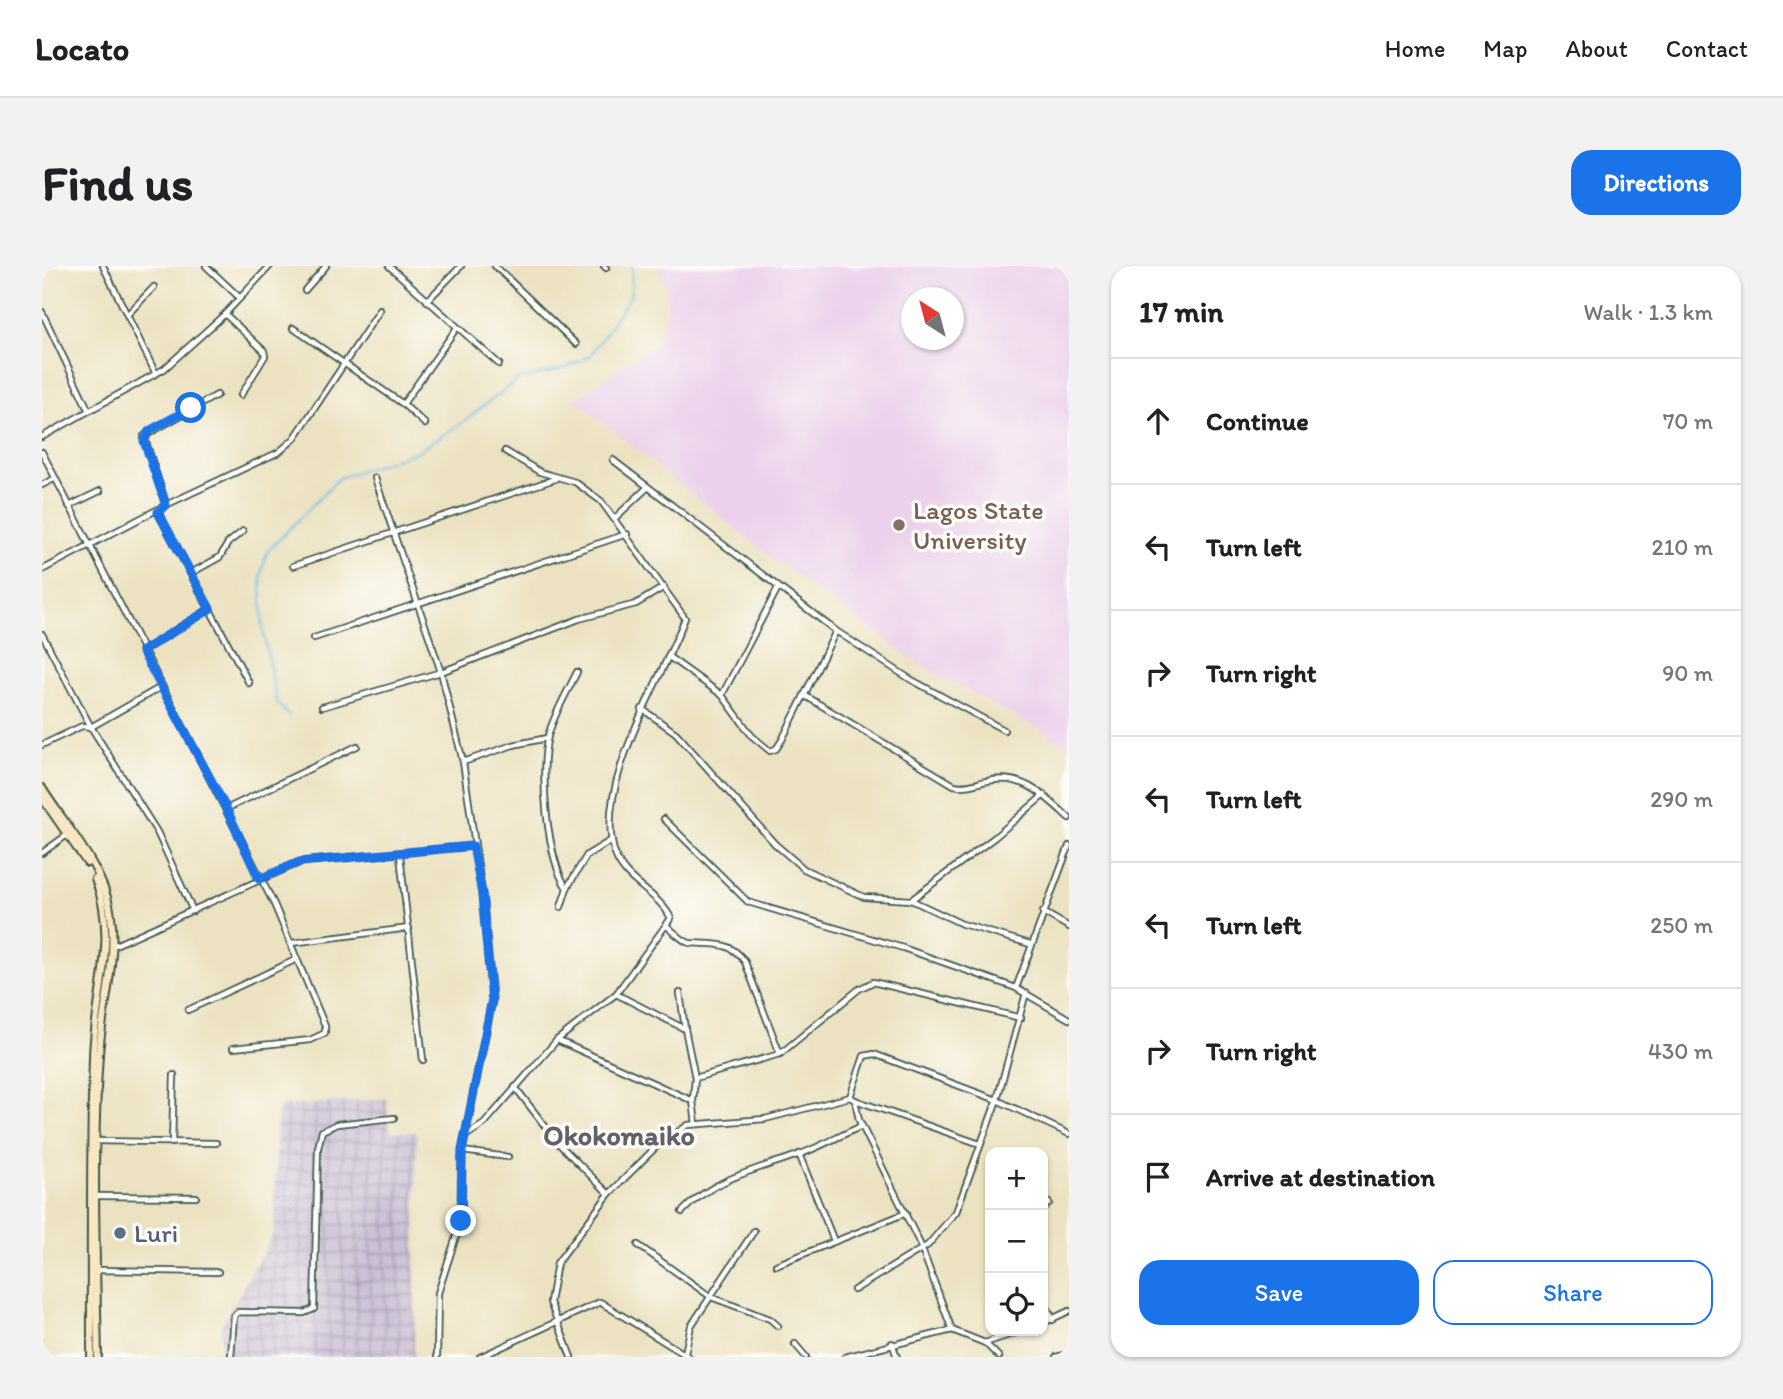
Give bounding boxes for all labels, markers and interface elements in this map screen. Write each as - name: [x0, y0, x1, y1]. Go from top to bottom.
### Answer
- text: Locato: [35, 29, 129, 68]
- text: Home: [1385, 34, 1445, 63]
- text: Map: [1483, 34, 1527, 63]
- text: About: [1565, 34, 1628, 63]
- text: Contact: [1666, 34, 1748, 63]
- button: Directions: [1571, 150, 1741, 215]
- text: Find us: [42, 153, 193, 212]
- north arrow: [901, 287, 964, 350]
- text: 17 min: [1139, 293, 1223, 330]
- text: Walk · 1.3 km: [1584, 298, 1713, 326]
- route start: [175, 392, 206, 423]
- icon: ahead: [1139, 402, 1177, 440]
- text: Continue: [1206, 405, 1309, 437]
- text: 70 m: [1663, 407, 1713, 435]
- place label: Lagos State University: [913, 494, 1044, 556]
- marker: Lagos State University: [891, 517, 907, 533]
- icon: left: [1139, 528, 1177, 566]
- text: Turn left: [1206, 531, 1302, 563]
- text: 210 m: [1652, 533, 1713, 561]
- icon: right: [1139, 654, 1177, 692]
- text: Turn right: [1206, 657, 1317, 689]
- text: 90 m: [1662, 659, 1713, 687]
- icon: left: [1139, 780, 1177, 818]
- text: Turn left: [1206, 783, 1302, 815]
- text: 290 m: [1650, 785, 1713, 813]
- icon: left: [1139, 906, 1177, 944]
- text: Turn left: [1206, 909, 1302, 941]
- text: 250 m: [1650, 911, 1713, 939]
- icon: right: [1139, 1032, 1177, 1070]
- text: Turn right: [1206, 1035, 1317, 1067]
- text: 430 m: [1648, 1037, 1713, 1065]
- district label: Okokomaiko: [543, 1118, 695, 1152]
- map controls: [985, 1147, 1048, 1336]
- button: +: [985, 1147, 1048, 1210]
- icon: arrive: [1139, 1158, 1177, 1196]
- text: Arrive at destination: [1206, 1161, 1435, 1193]
- route end: [445, 1205, 476, 1236]
- button: −: [985, 1210, 1048, 1273]
- place label: Luri: [134, 1217, 178, 1249]
- marker: Luri: [112, 1225, 128, 1241]
- button: Save: [1139, 1260, 1419, 1325]
- button: Share: [1433, 1260, 1713, 1325]
- button: locate: [985, 1273, 1048, 1336]

